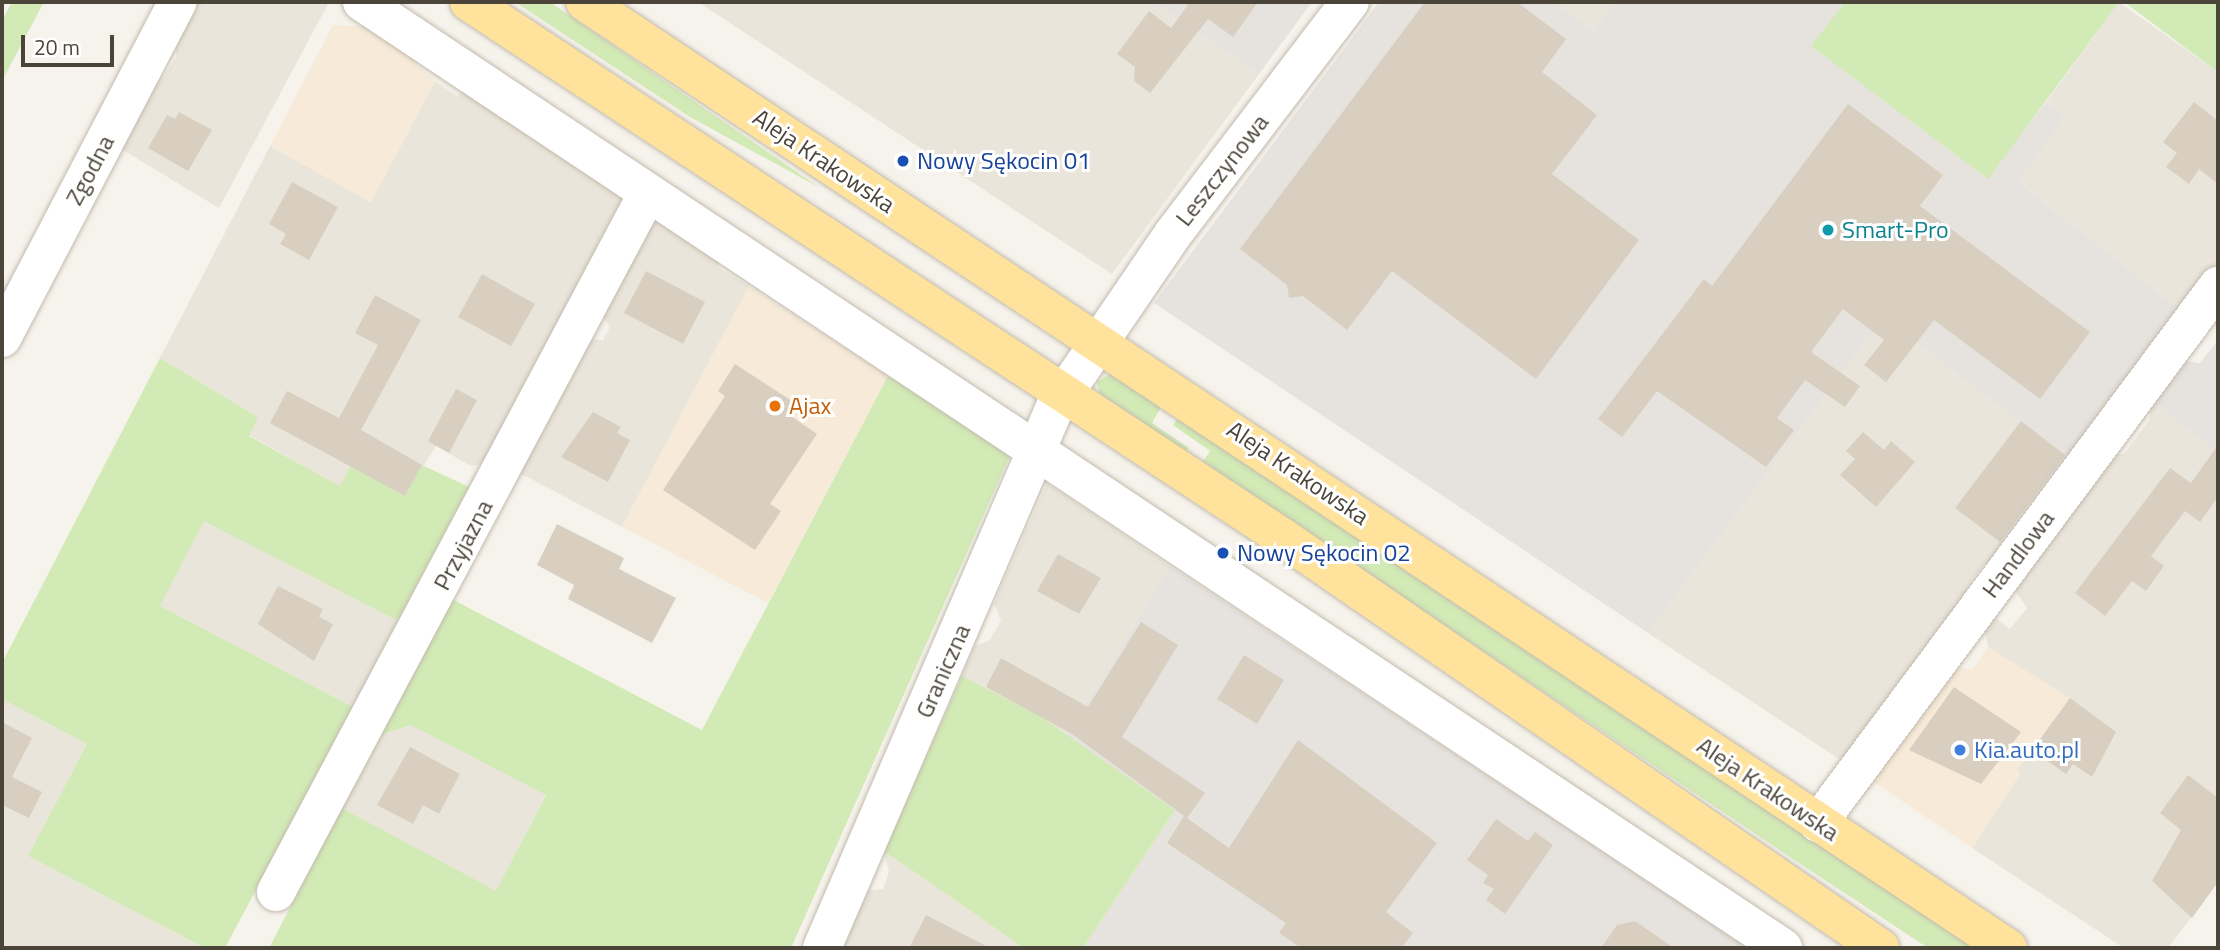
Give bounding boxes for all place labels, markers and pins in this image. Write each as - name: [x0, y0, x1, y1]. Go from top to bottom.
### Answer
- place label: Nowy Sękocin 01: [917, 147, 1091, 175]
- marker: Nowy Sękocin 01: [895, 153, 911, 169]
- place label: Smart-Pro: [1842, 216, 1949, 244]
- marker: Smart-Pro: [1820, 222, 1836, 238]
- place label: Ajax: [789, 392, 831, 420]
- marker: Ajax: [767, 398, 783, 414]
- place label: Nowy Sękocin 02: [1237, 539, 1411, 567]
- marker: Nowy Sękocin 02: [1215, 545, 1231, 561]
- place label: Kia.auto.pl: [1974, 736, 2079, 764]
- marker: Kia.auto.pl: [1952, 742, 1968, 758]

